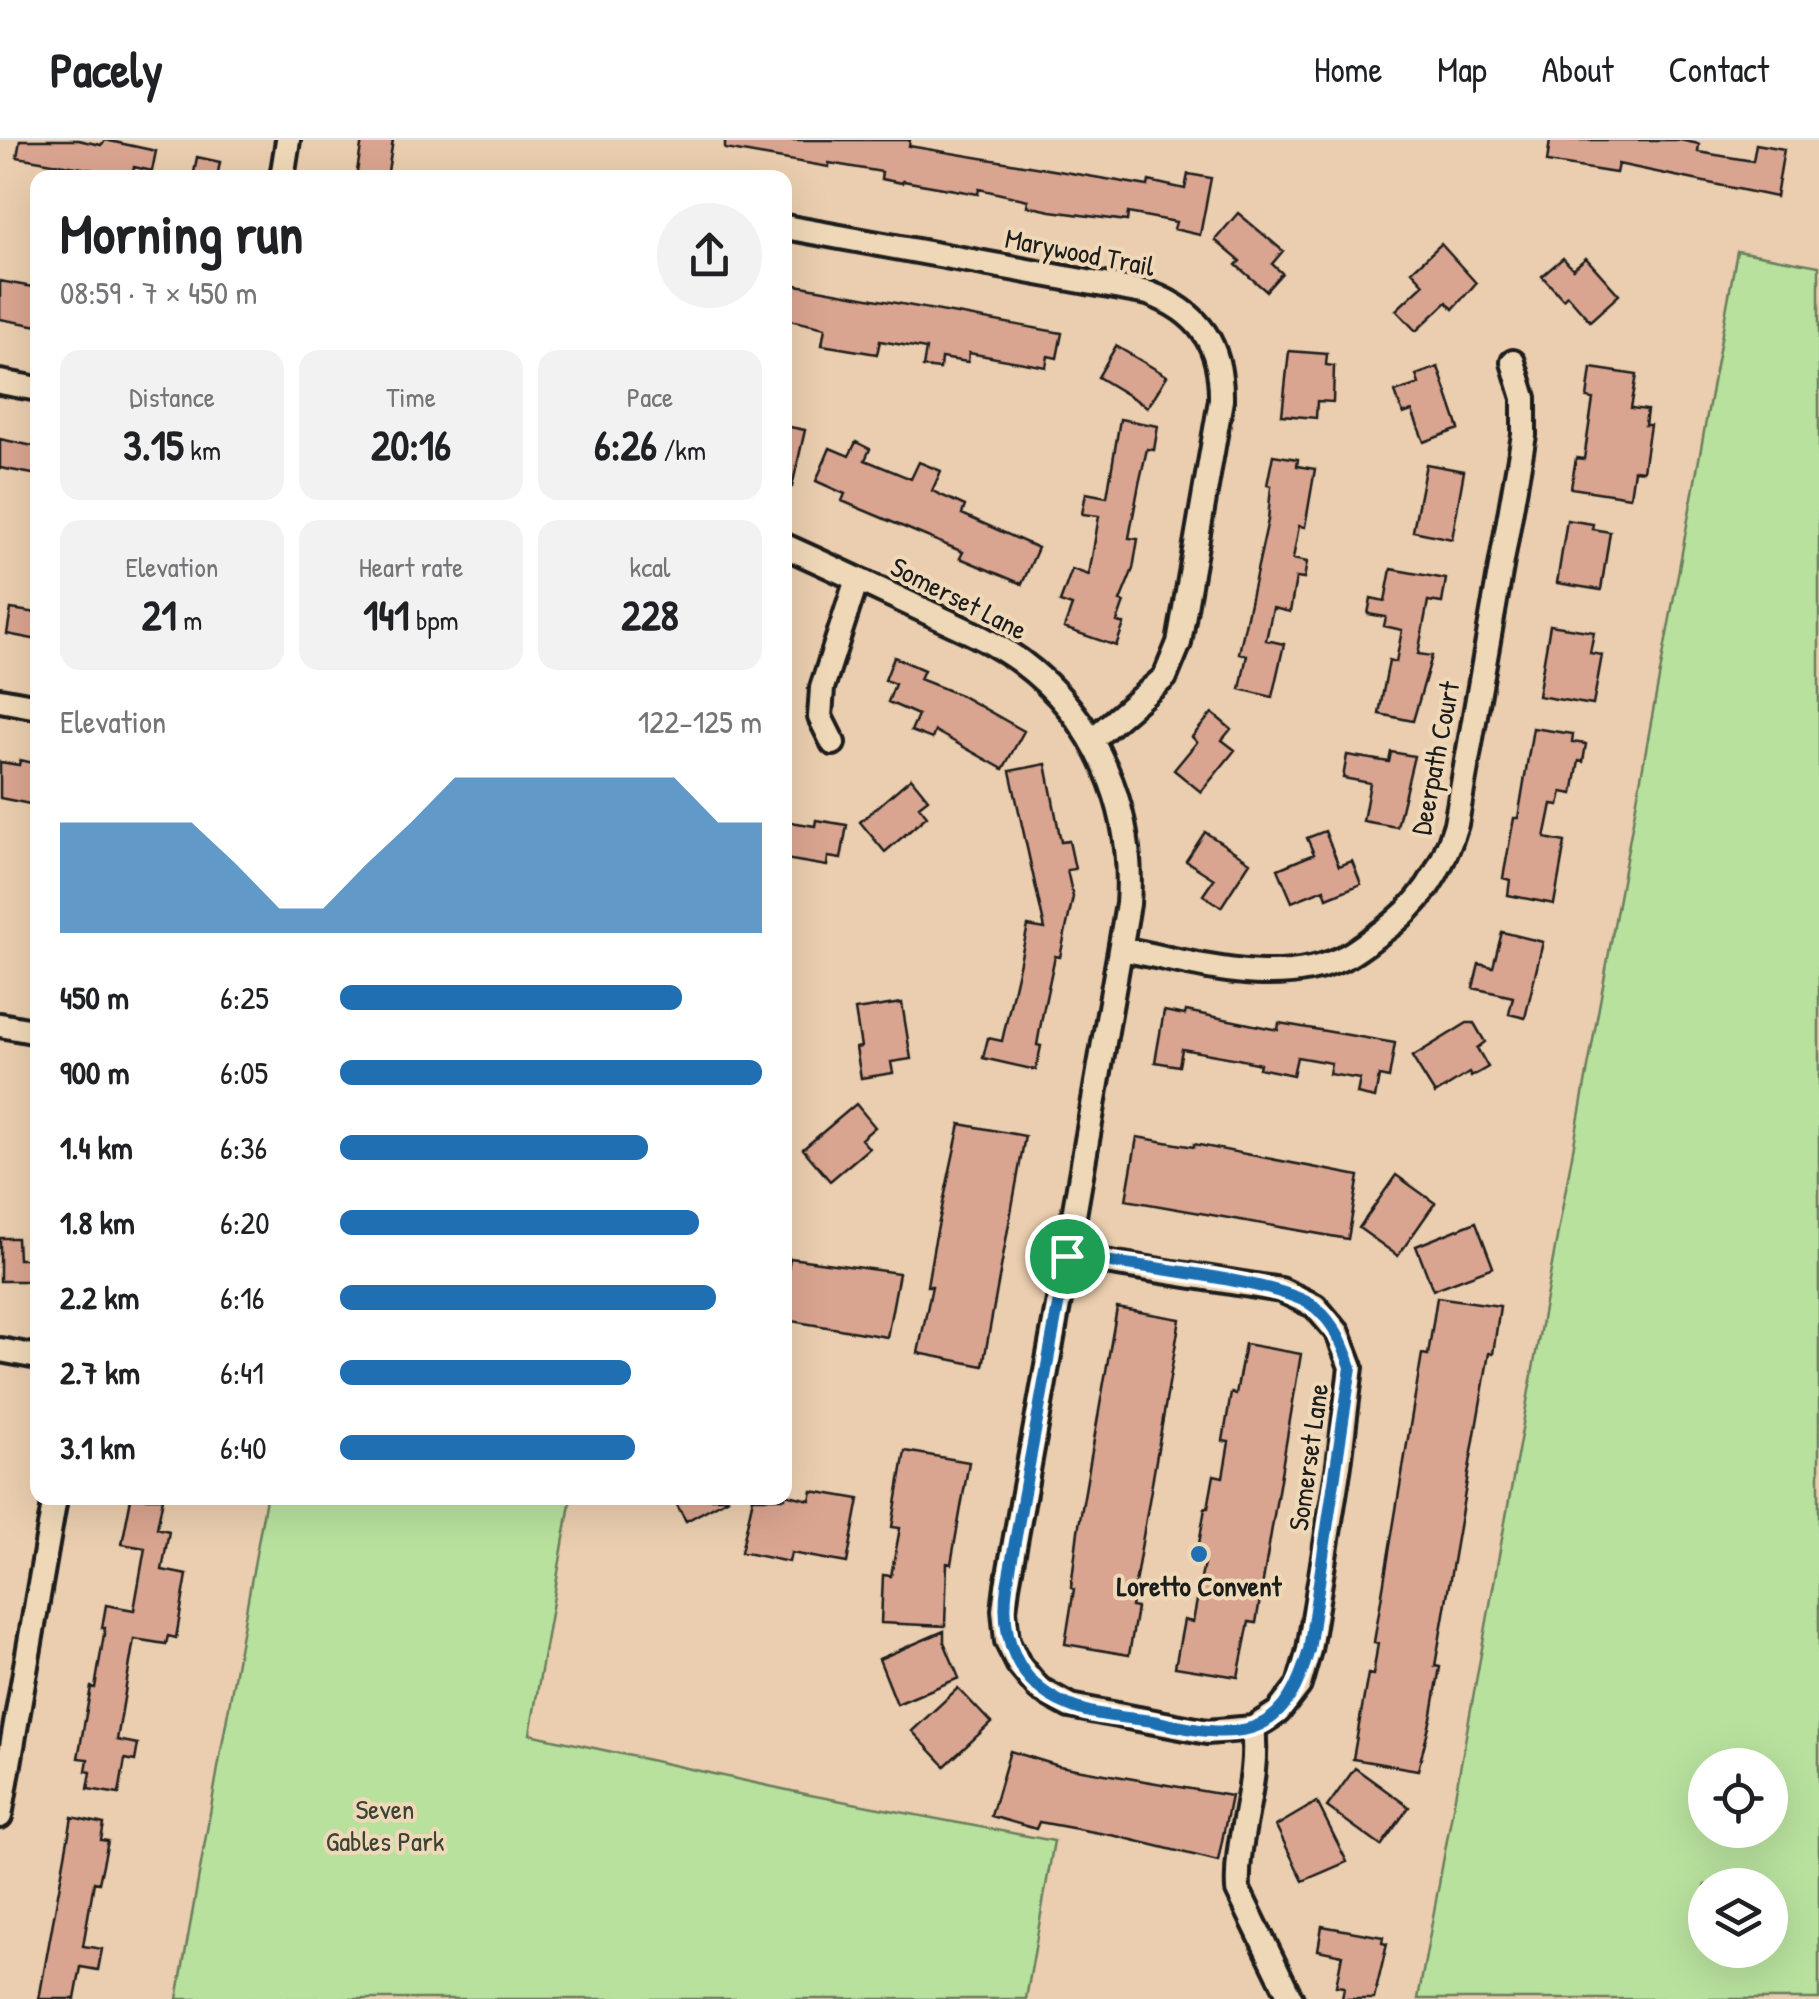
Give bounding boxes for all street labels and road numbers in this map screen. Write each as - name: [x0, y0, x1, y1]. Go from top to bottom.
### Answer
- street label: Marywood Trail: [1002, 219, 1159, 285]
- street label: Somerset Lane: [884, 547, 1034, 649]
- street label: Deerpath Court: [1402, 678, 1469, 838]
- street label: Somerset Lane: [1279, 1381, 1337, 1533]

